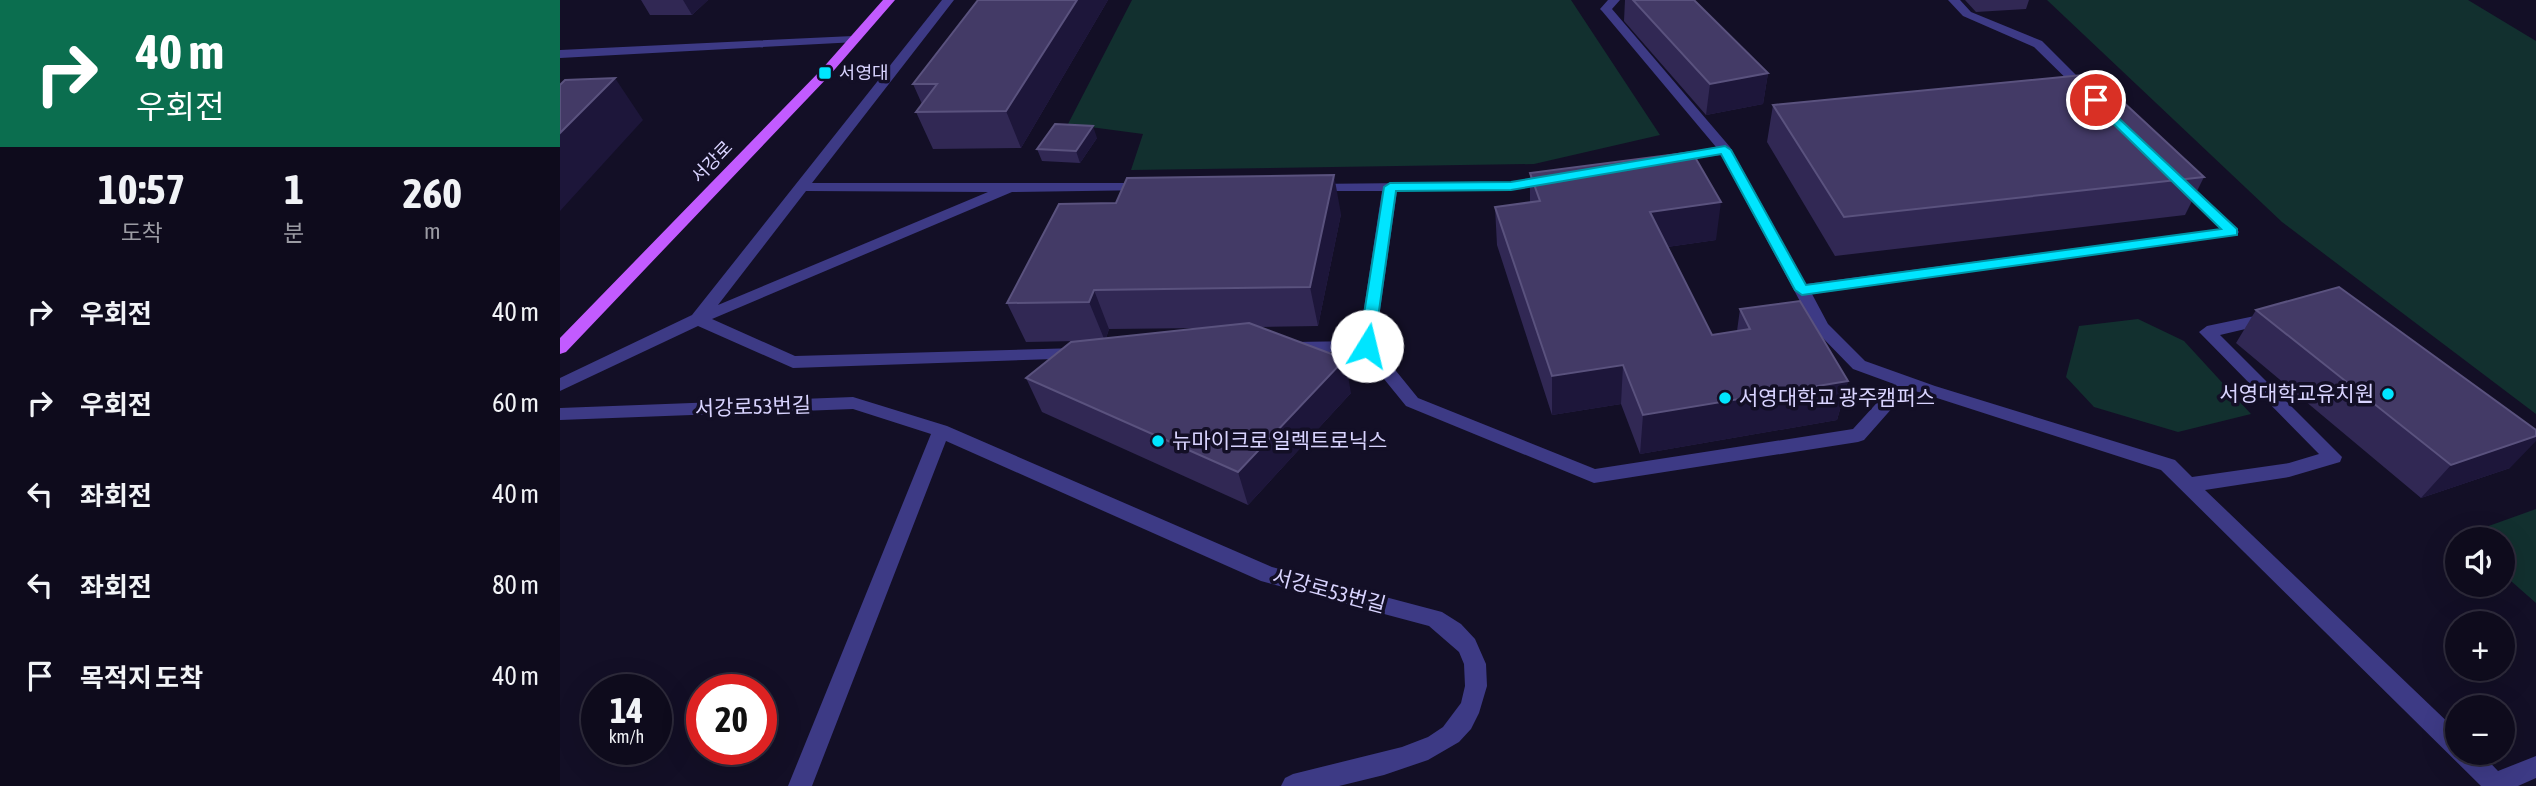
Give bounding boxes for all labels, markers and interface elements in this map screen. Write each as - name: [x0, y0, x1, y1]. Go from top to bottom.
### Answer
- text: 40 m: [136, 23, 224, 79]
- icon: right: [21, 28, 112, 119]
- place label: 서영대: [839, 62, 889, 83]
- marker: 서영대: [817, 65, 833, 81]
- pin: [2066, 70, 2126, 130]
- icon: arrive: [2077, 81, 2115, 119]
- text: 우회전: [136, 88, 224, 125]
- street label: 서강로: [687, 136, 736, 187]
- text: 10:57: [98, 165, 185, 213]
- text: 1: [284, 165, 304, 213]
- text: 260: [403, 169, 462, 217]
- text: m: [424, 218, 441, 244]
- text: 도착: [121, 220, 163, 246]
- text: 분: [283, 220, 305, 246]
- icon: right: [21, 293, 59, 331]
- text: 40 m: [492, 297, 539, 327]
- text: 우회전: [80, 299, 152, 329]
- position arrow: [1330, 309, 1404, 383]
- place label: 서영대학교유치원: [2219, 381, 2374, 405]
- icon: right: [21, 384, 59, 422]
- place label: 서영대학교 광주캠퍼스: [1739, 385, 1935, 409]
- marker: 서영대학교유치원: [2380, 386, 2396, 402]
- text: 60 m: [492, 388, 539, 418]
- text: 우회전: [80, 390, 152, 420]
- marker: 서영대학교 광주캠퍼스: [1717, 390, 1733, 406]
- street label: 서강로53번길: [694, 392, 812, 420]
- place label: 뉴마이크로 일렉트로닉스: [1172, 428, 1387, 452]
- marker: 뉴마이크로 일렉트로닉스: [1150, 433, 1166, 449]
- icon: left: [21, 475, 59, 513]
- text: 40 m: [492, 479, 539, 509]
- text: 좌회전: [80, 481, 152, 511]
- map controls: [2445, 527, 2515, 765]
- button: sound: [2445, 527, 2515, 597]
- street label: 서강로53번길: [1270, 563, 1389, 617]
- icon: left: [21, 566, 59, 604]
- text: 80 m: [492, 570, 539, 600]
- text: 좌회전: [80, 572, 152, 602]
- button: +: [2445, 611, 2515, 681]
- icon: arrive: [21, 657, 59, 695]
- text: 40 m: [492, 661, 539, 691]
- text: 목적지 도착: [80, 663, 203, 693]
- speed limit sign: 20: [686, 674, 777, 765]
- text: 14: [610, 690, 643, 730]
- button: −: [2445, 695, 2515, 765]
- text: km/h: [609, 726, 644, 747]

